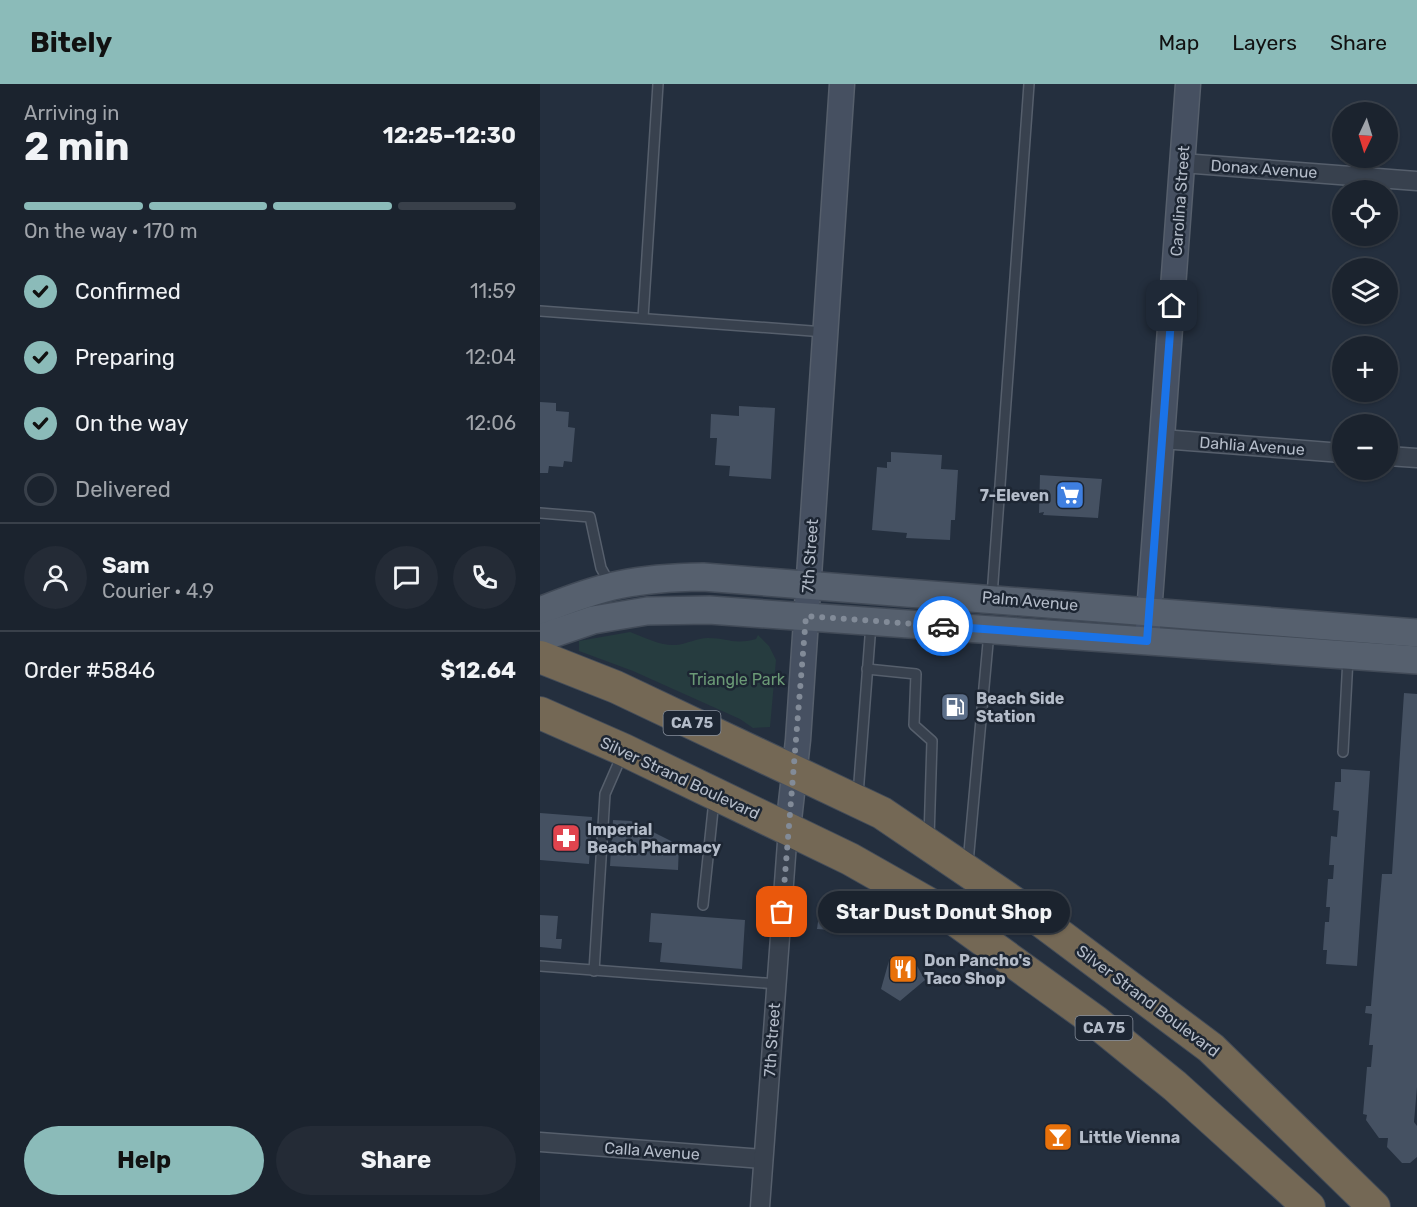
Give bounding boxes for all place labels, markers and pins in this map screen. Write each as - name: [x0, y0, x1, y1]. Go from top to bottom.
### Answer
- pin: [1146, 280, 1197, 331]
- supermarket icon: 7-Eleven: [1054, 479, 1086, 511]
- place label: 7-Eleven: [980, 486, 1049, 505]
- place label: Beach Side Station: [976, 689, 1064, 726]
- fuel station icon: Beach Side Station: [939, 691, 971, 723]
- place label: Imperial Beach Pharmacy: [587, 820, 722, 857]
- pharmacy icon: Imperial Beach Pharmacy: [550, 822, 582, 854]
- pin: [756, 886, 807, 937]
- callout: Star Dust Donut Shop: [818, 891, 1070, 933]
- place label: Don Pancho's Taco Shop: [924, 951, 1031, 988]
- restaurant icon: Don Pancho's Taco Shop: [887, 953, 919, 985]
- bar icon: Little Vienna: [1042, 1121, 1074, 1153]
- place label: Little Vienna: [1079, 1128, 1180, 1147]

